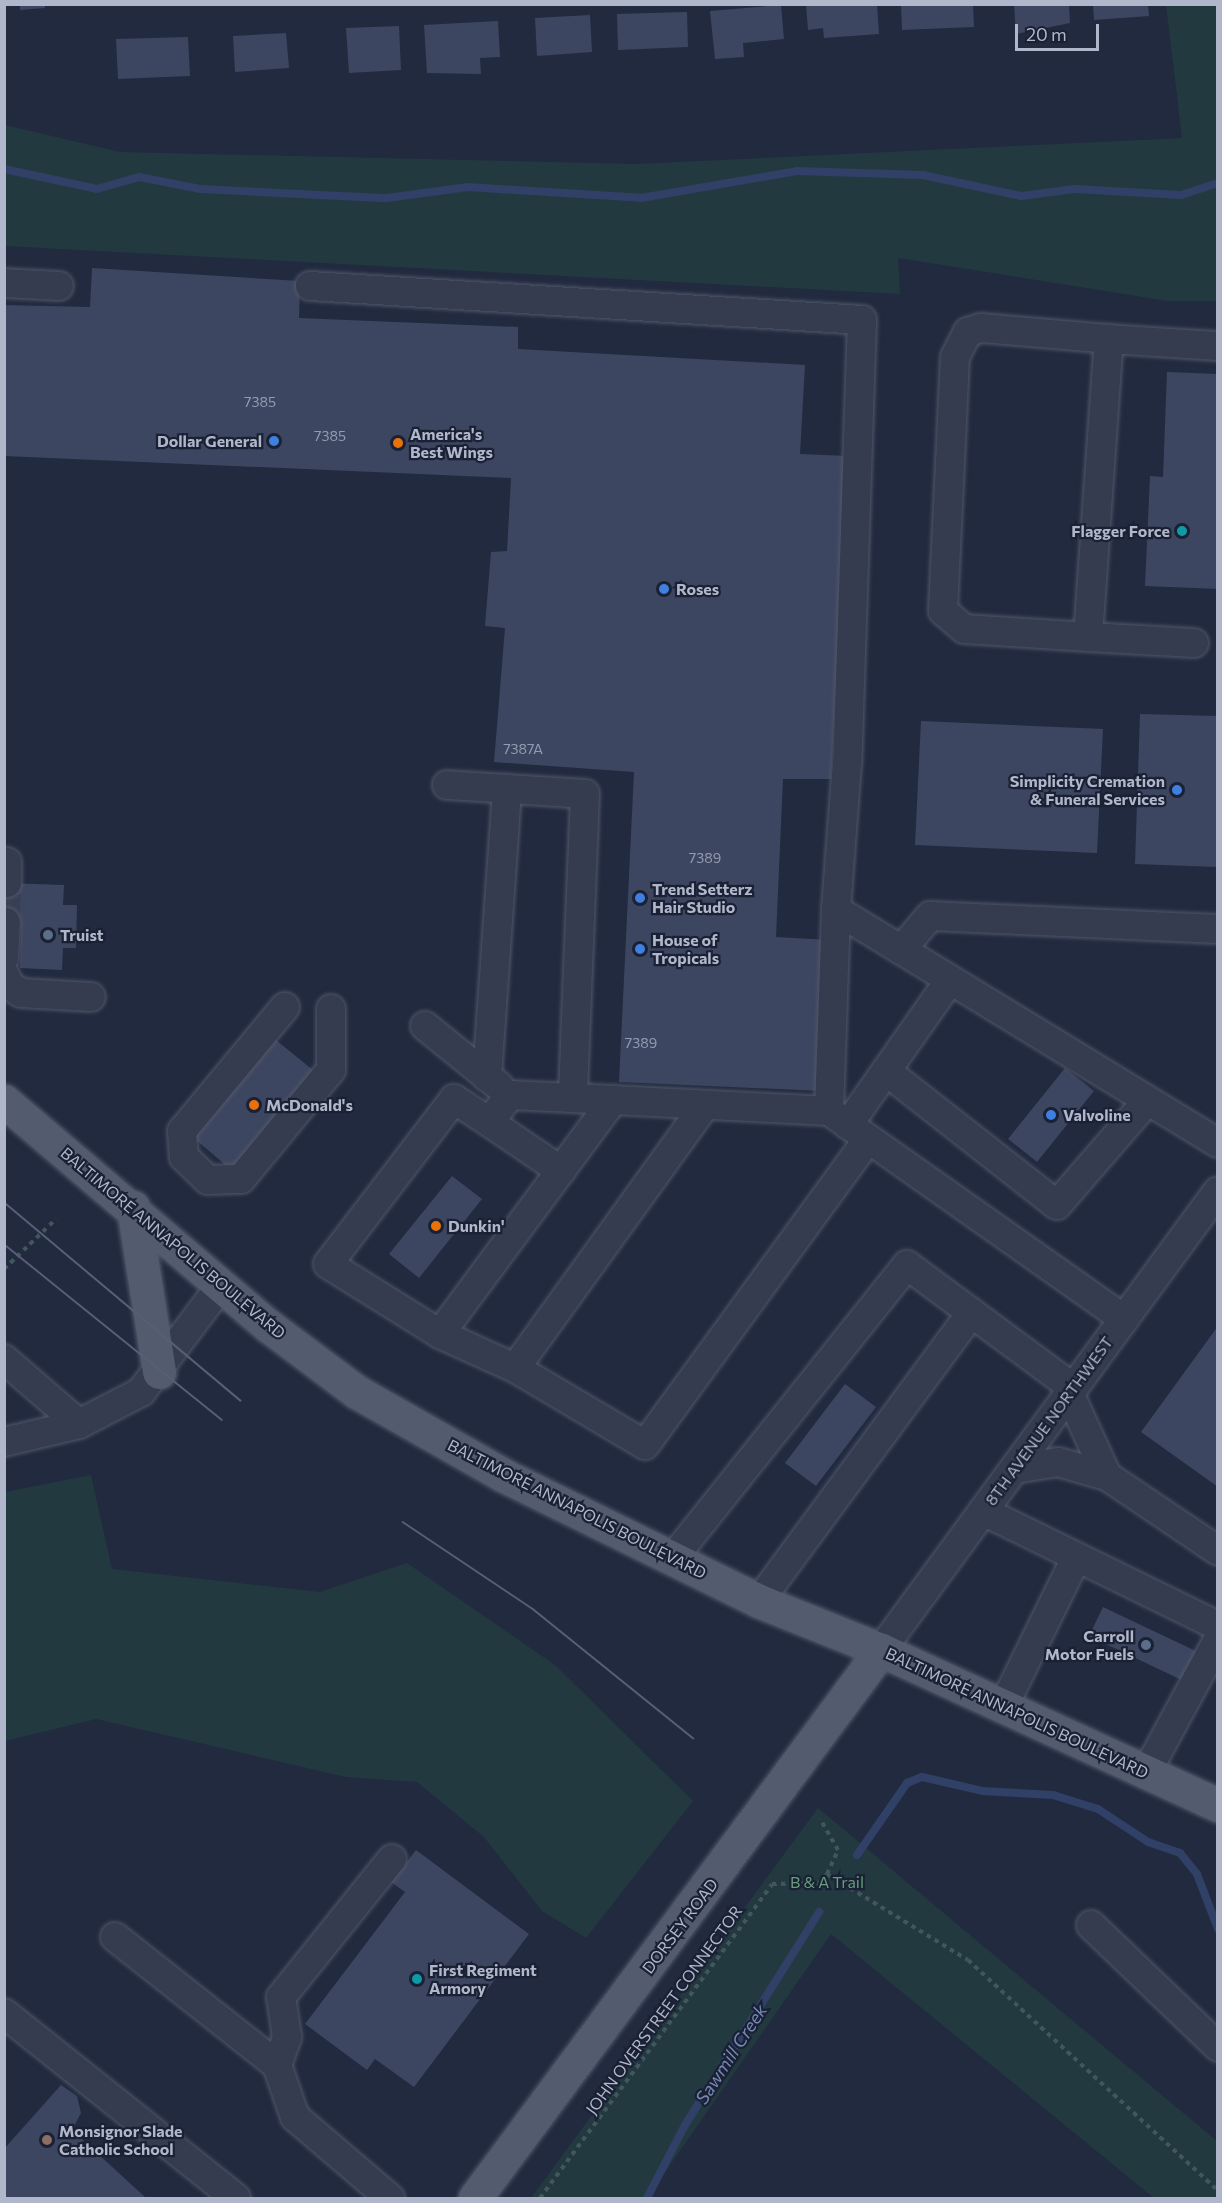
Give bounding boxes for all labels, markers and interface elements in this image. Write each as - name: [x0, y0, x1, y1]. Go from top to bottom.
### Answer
- scale bar: [1018, 12, 1102, 50]
- text: 20 m: [1026, 23, 1067, 45]
- house number: 7385: [244, 394, 276, 410]
- place label: America's Best Wings: [410, 424, 493, 462]
- house number: 7385: [314, 428, 346, 444]
- place label: Dollar General: [157, 431, 262, 451]
- marker: Dollar General: [267, 434, 281, 448]
- marker: America's Best Wings: [391, 436, 405, 450]
- place label: Flagger Force: [1071, 521, 1170, 541]
- marker: Flagger Force: [1175, 524, 1189, 538]
- place label: Roses: [676, 579, 719, 599]
- marker: Roses: [657, 582, 671, 596]
- house number: 7387A: [503, 741, 543, 757]
- place label: Simplicity Cremation & Funeral Services: [1010, 771, 1165, 809]
- marker: Simplicity Cremation & Funeral Services: [1170, 783, 1184, 797]
- house number: 7389: [689, 850, 721, 866]
- place label: Trend Setterz Hair Studio: [652, 879, 753, 917]
- marker: Trend Setterz Hair Studio: [633, 891, 647, 905]
- place label: Truist: [60, 925, 104, 945]
- marker: Truist: [41, 928, 55, 942]
- place label: House of Tropicals: [652, 930, 719, 968]
- marker: House of Tropicals: [633, 942, 647, 956]
- house number: 7389: [625, 1035, 657, 1051]
- place label: McDonald's: [266, 1095, 353, 1115]
- marker: McDonald's: [247, 1098, 261, 1112]
- place label: Valvoline: [1063, 1105, 1131, 1125]
- marker: Valvoline: [1044, 1108, 1058, 1122]
- street label: BALTIMORE ANNAPOLIS BOULEVARD: [57, 1143, 289, 1343]
- place label: Dunkin': [448, 1216, 505, 1236]
- marker: Dunkin': [429, 1219, 443, 1233]
- street label: 8TH AVENUE NORTHWEST: [981, 1333, 1117, 1509]
- street label: BALTIMORE ANNAPOLIS BOULEVARD: [445, 1435, 709, 1583]
- place label: Carroll Motor Fuels: [1045, 1626, 1134, 1664]
- marker: Carroll Motor Fuels: [1139, 1638, 1153, 1652]
- street label: BALTIMORE ANNAPOLIS BOULEVARD: [883, 1644, 1151, 1782]
- park label: B & A Trail: [790, 1872, 864, 1892]
- street label: DORSEY ROAD: [638, 1875, 722, 1977]
- street label: JOHN OVERSTREET CONNECTOR: [582, 1902, 746, 2118]
- place label: First Regiment Armory: [429, 1960, 537, 1998]
- marker: First Regiment Armory: [410, 1972, 424, 1986]
- water label: Sawmill Creek: [691, 2000, 771, 2108]
- place label: Monsignor Slade Catholic School: [59, 2121, 182, 2159]
- marker: Monsignor Slade Catholic School: [40, 2133, 54, 2147]

